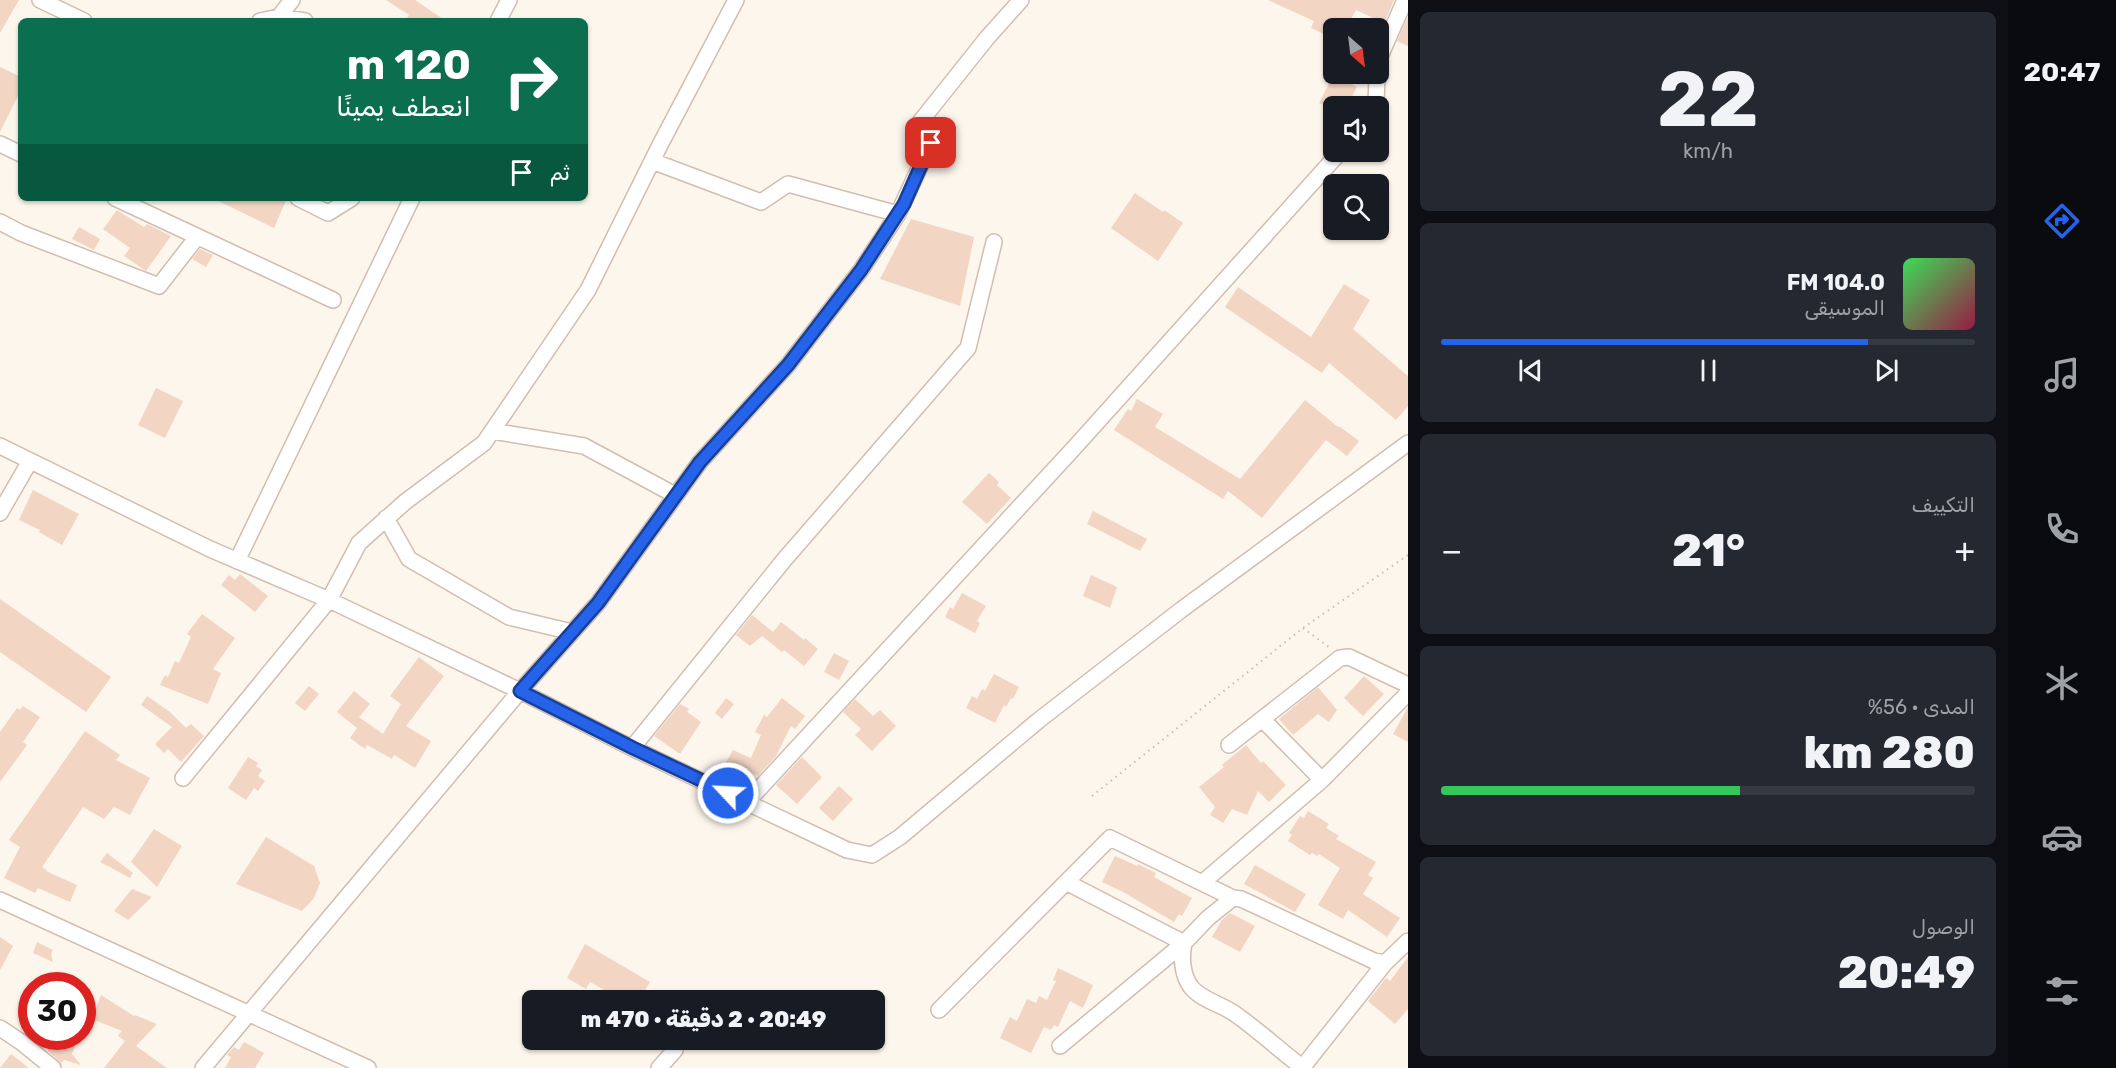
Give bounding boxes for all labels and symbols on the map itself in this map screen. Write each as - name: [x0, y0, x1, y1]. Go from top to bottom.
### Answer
- north arrow: [1323, 18, 1389, 84]
- pin: [905, 117, 956, 168]
- position arrow: [696, 761, 760, 825]
- speed limit sign: 30: [18, 972, 96, 1050]

